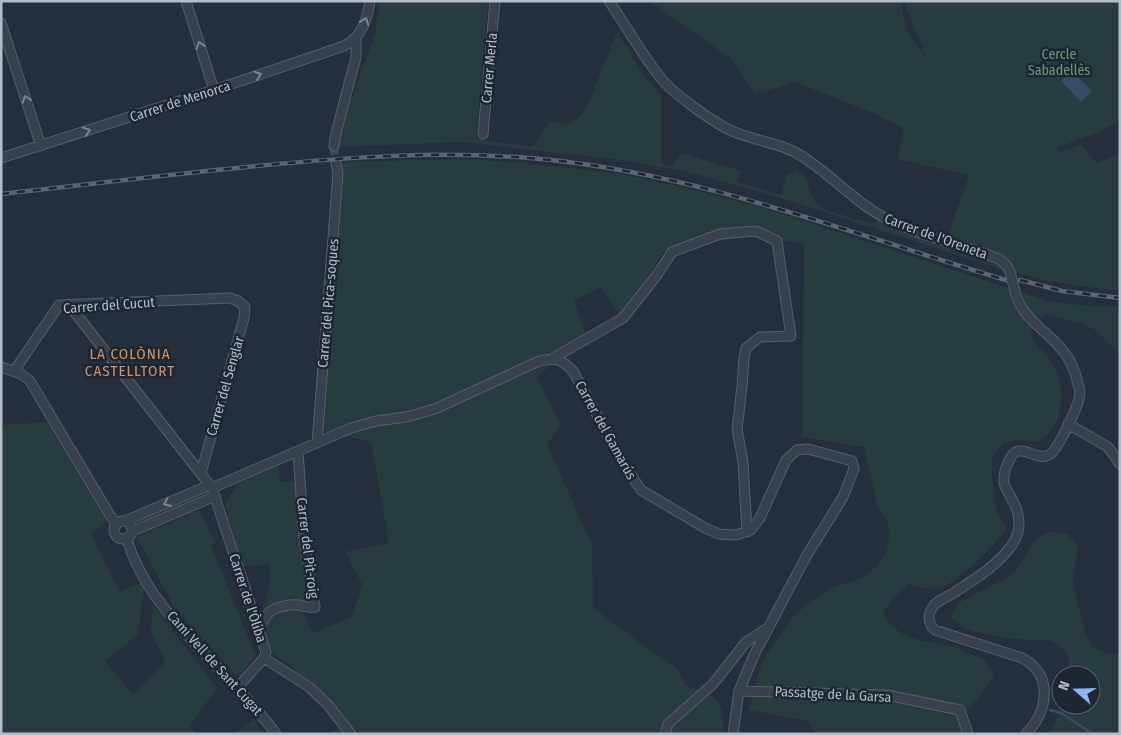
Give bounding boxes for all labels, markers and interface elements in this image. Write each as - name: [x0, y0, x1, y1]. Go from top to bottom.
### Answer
- one-way arrow: [359, 17, 369, 26]
- street label: Carrer Merla: [478, 32, 501, 104]
- one-way arrow: [196, 42, 206, 50]
- park label: Cercle Sabadellès: [1028, 46, 1090, 79]
- one-way arrow: [253, 71, 262, 81]
- street label: Carrer de Menorca: [128, 77, 233, 126]
- one-way arrow: [21, 96, 31, 104]
- one-way arrow: [82, 126, 91, 136]
- street label: Carrer de l'Oreneta: [882, 210, 990, 263]
- street label: Carrer del Pica-soques: [314, 238, 343, 368]
- street label: Carrer del Cucut: [63, 294, 156, 317]
- street label: Carrer del Senglar: [203, 334, 248, 438]
- district label: LA COLÒNIA CASTELLTORT: [85, 345, 175, 380]
- street label: Carrer del Gamarús: [571, 378, 640, 483]
- one-way arrow: [164, 497, 172, 507]
- street label: Carrer del Pit-roig: [293, 497, 322, 600]
- street label: Carrer de l'Òliba: [225, 551, 271, 645]
- street label: Camí Vell de Sant Cugat: [163, 608, 266, 719]
- north arrow: [1051, 665, 1101, 715]
- text: N: [1055, 679, 1074, 693]
- street label: Passatge de la Garsa: [774, 683, 892, 706]

